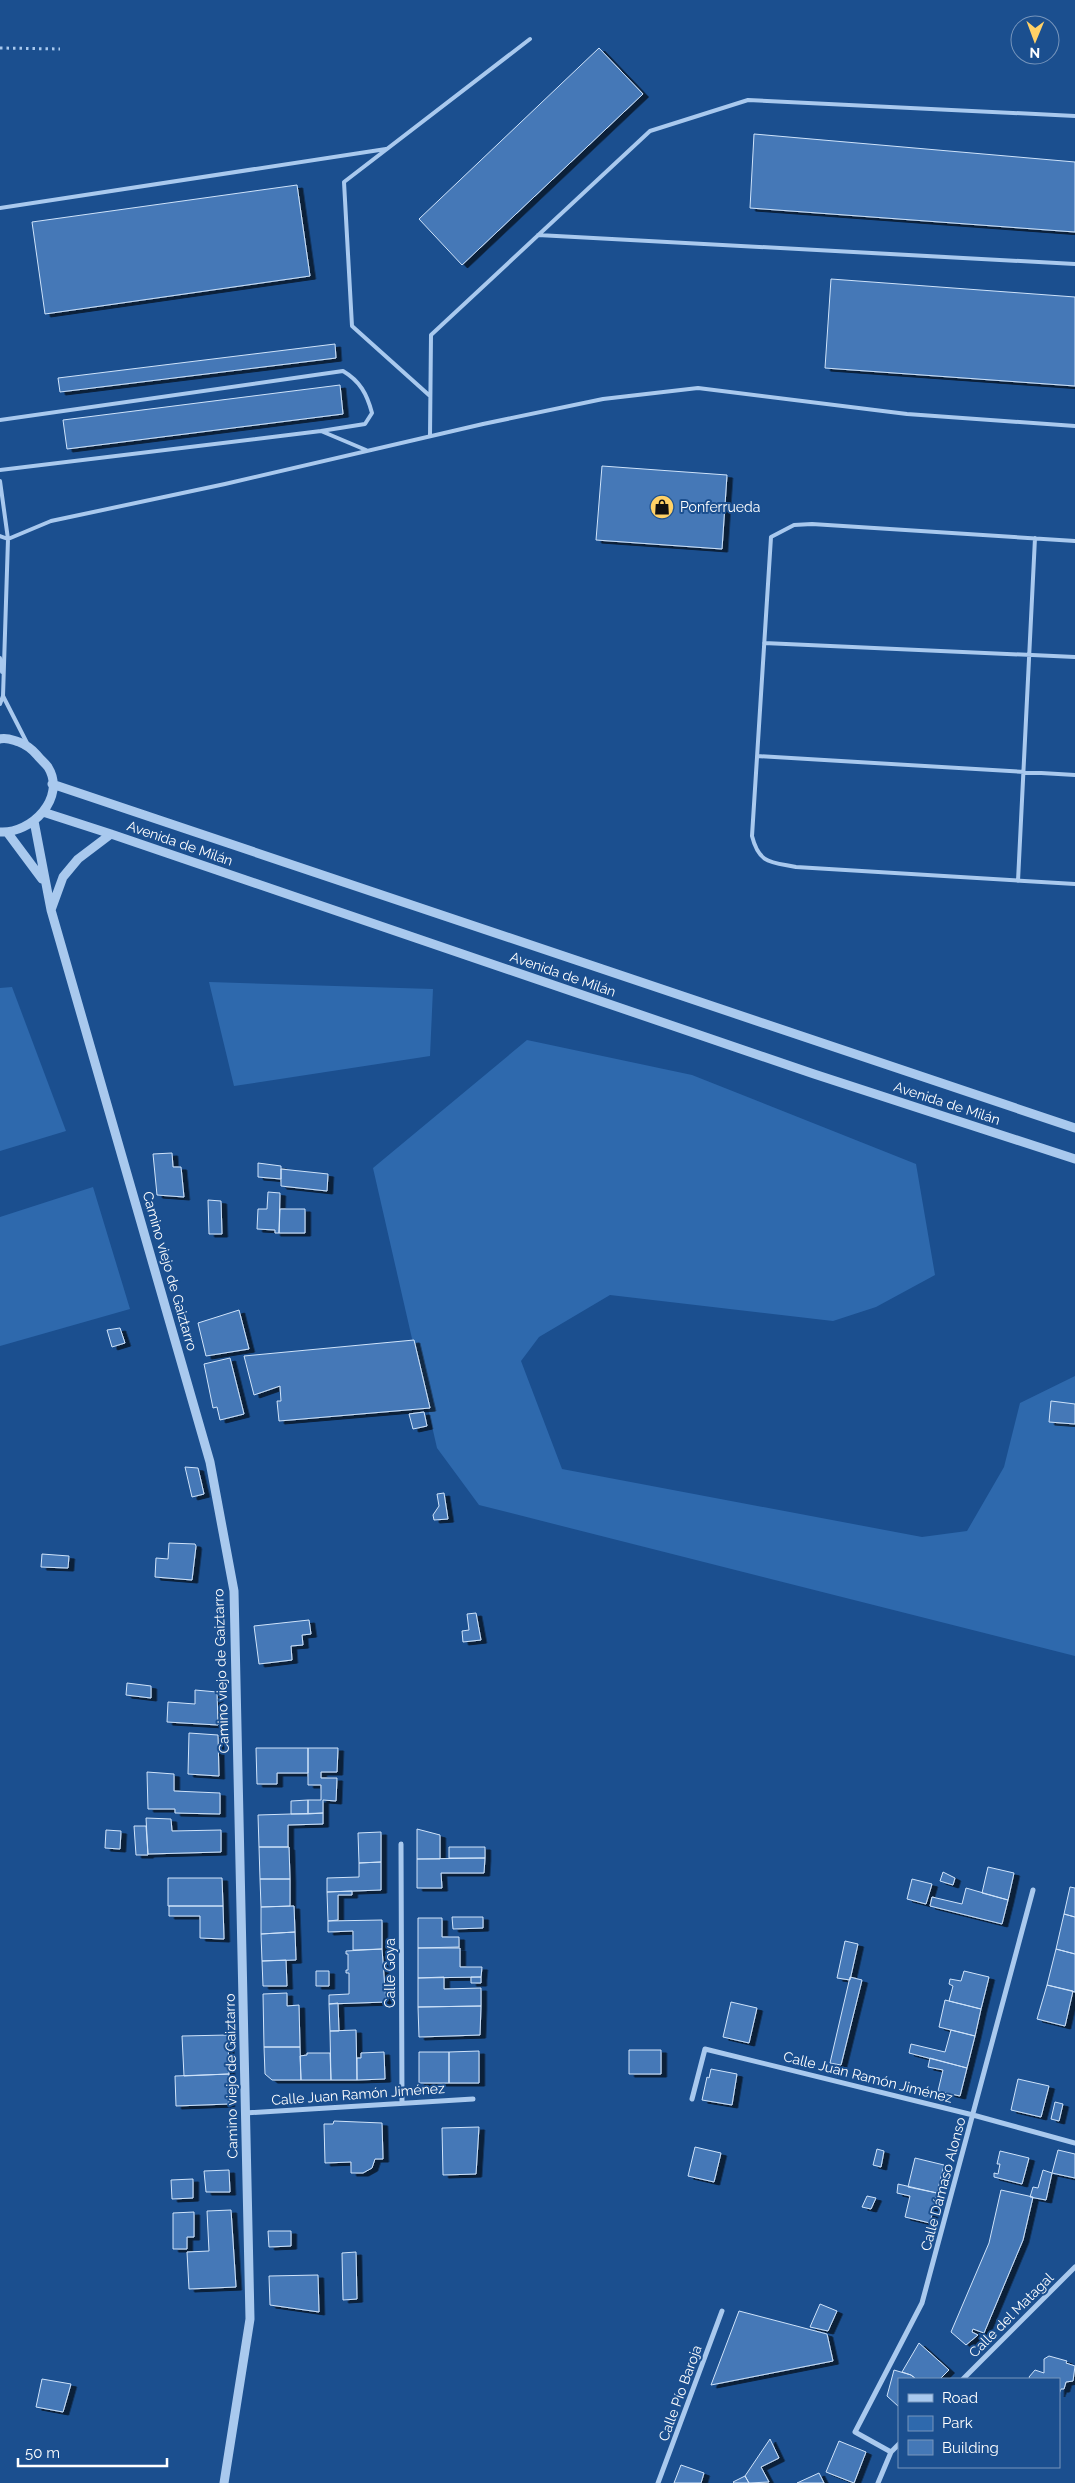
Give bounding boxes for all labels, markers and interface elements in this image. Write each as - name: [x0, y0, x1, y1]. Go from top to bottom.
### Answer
- north arrow: [1010, 15, 1060, 65]
- text: N: [1029, 45, 1040, 61]
- shop icon: Ponferrueda: [649, 494, 675, 520]
- place label: Ponferrueda: [680, 499, 760, 515]
- street label: Avenida de Milán: [125, 817, 235, 869]
- street label: Avenida de Milán: [508, 948, 618, 1000]
- street label: Avenida de Milán: [892, 1078, 1002, 1128]
- street label: Camino viejo de Gaiztarro: [140, 1190, 200, 1352]
- street label: Camino viejo de Gaiztarro: [210, 1588, 232, 1754]
- street label: Calle Goya: [382, 1938, 398, 2008]
- street label: Camino viejo de Gaiztarro: [222, 1993, 240, 2159]
- street label: Calle Juan Ramón Jiménez: [782, 2048, 954, 2106]
- street label: Calle Juan Ramón Jiménez: [271, 2080, 445, 2108]
- street label: Calle Dámaso Alonso: [917, 2115, 969, 2253]
- street label: Calle del Matagal: [965, 2269, 1057, 2361]
- street label: Calle Pío Baroja: [655, 2343, 705, 2443]
- legend: [898, 2378, 1060, 2468]
- text: Road: [942, 2389, 978, 2407]
- text: Park: [942, 2414, 973, 2432]
- scale bar: [18, 2436, 166, 2468]
- text: Building: [942, 2439, 999, 2457]
- text: 50 m: [25, 2444, 60, 2462]

